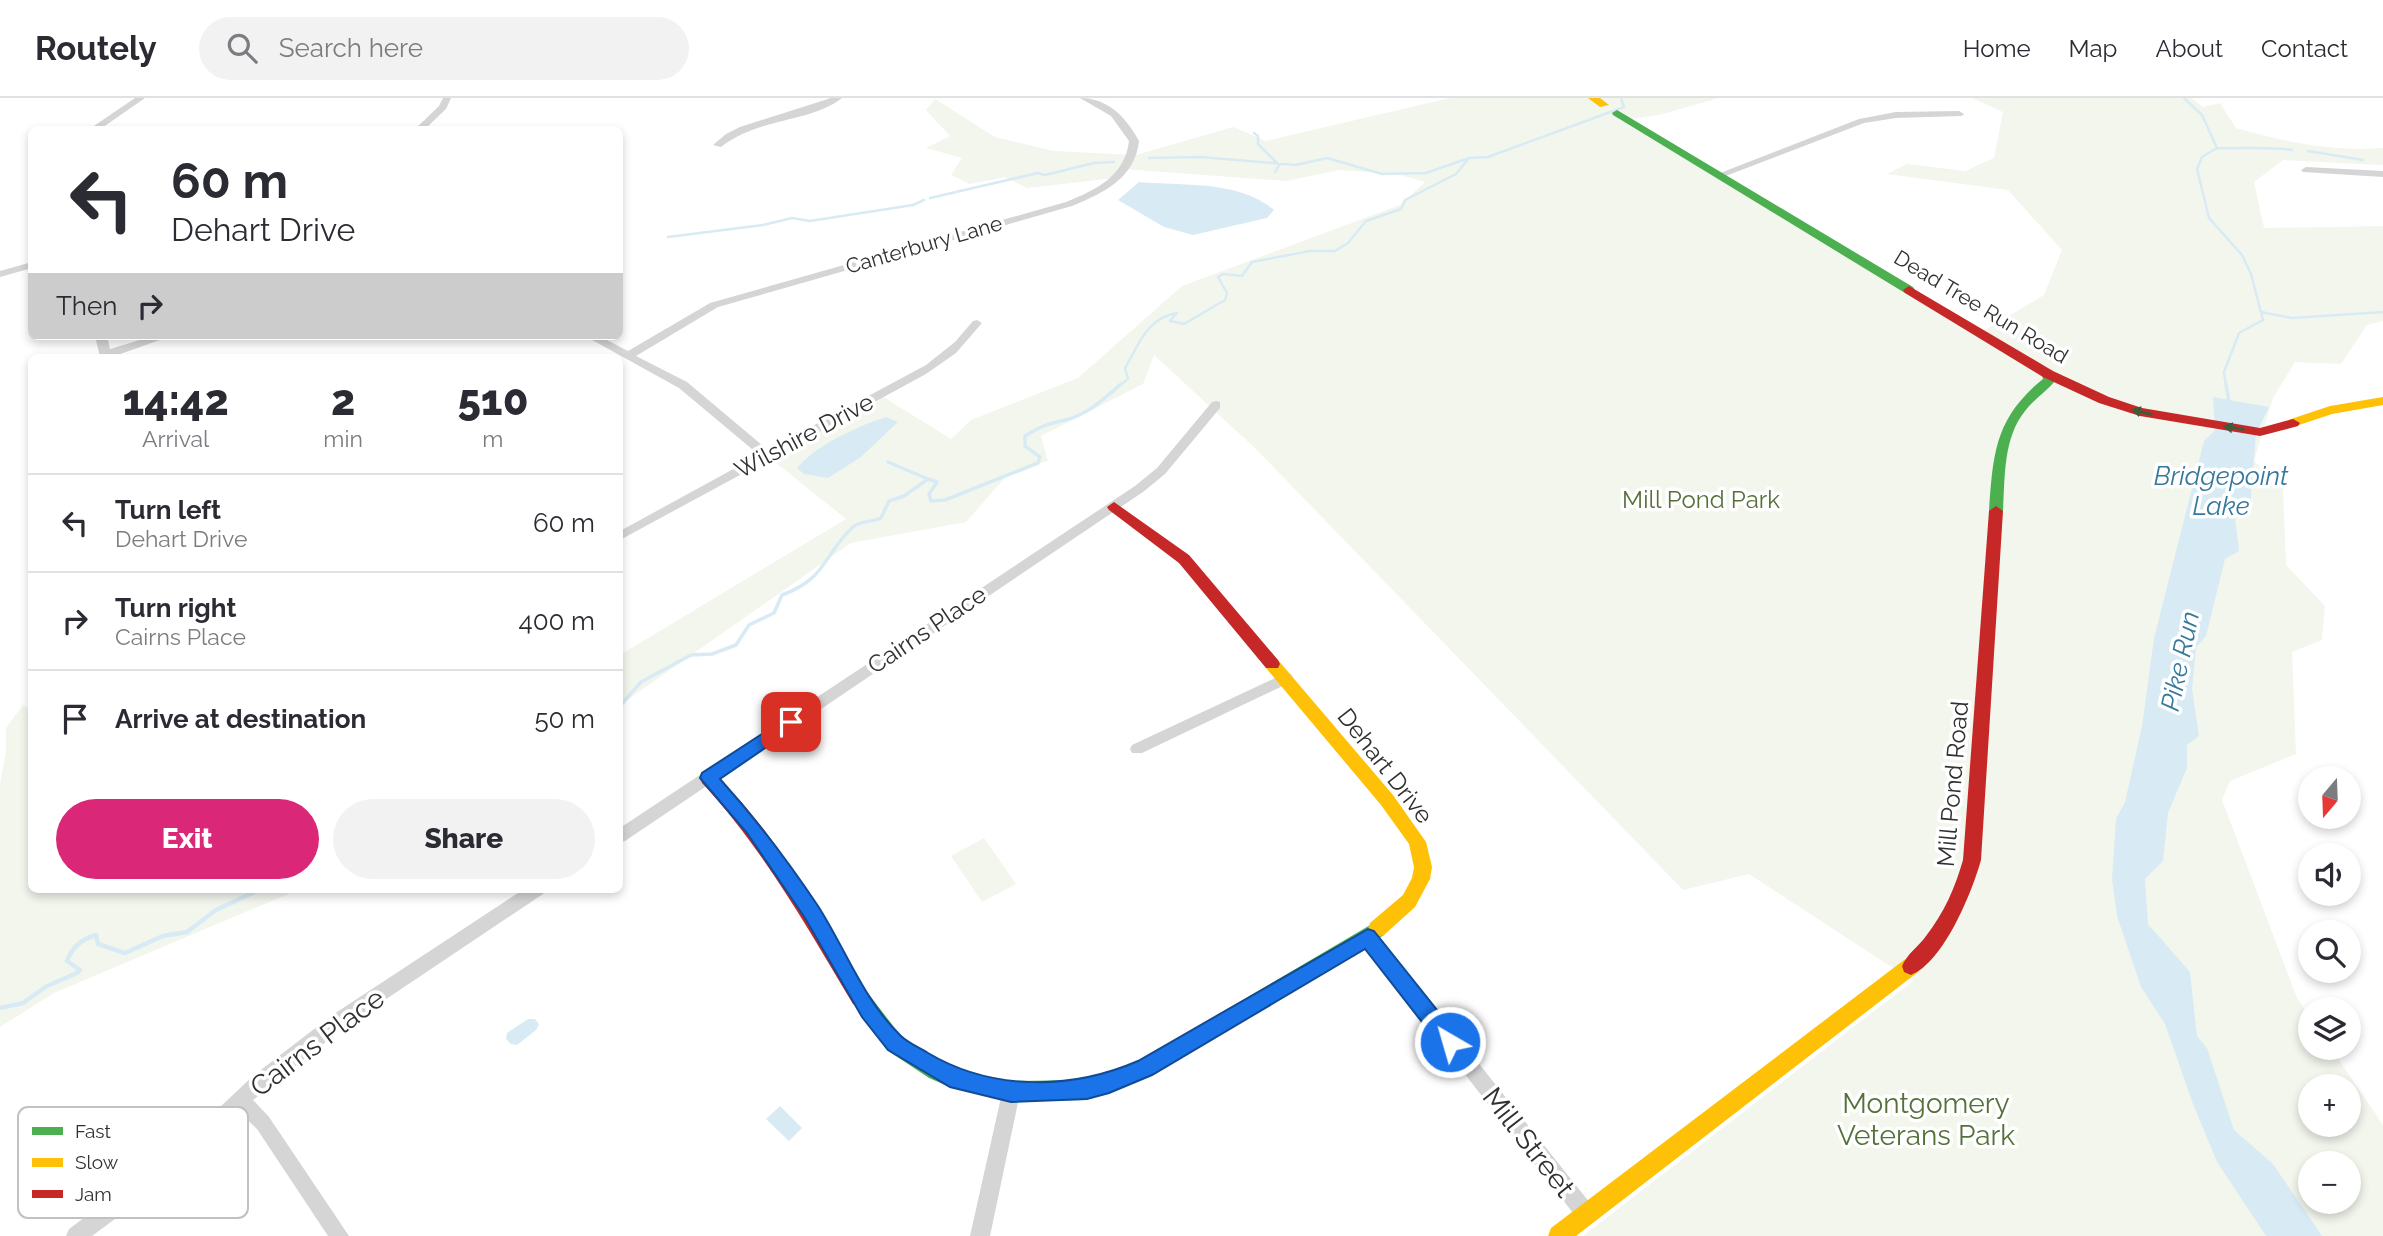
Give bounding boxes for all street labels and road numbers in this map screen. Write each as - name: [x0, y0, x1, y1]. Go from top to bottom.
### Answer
- street label: Canterbury Lane: [843, 210, 1005, 279]
- street label: Dead Tree Run Road: [1890, 245, 2073, 368]
- street label: Wilshire Drive: [729, 387, 878, 484]
- street label: Cairns Place: [862, 579, 991, 680]
- street label: Mill Pond Road: [1931, 700, 1974, 868]
- street label: Dehart Drive: [1331, 702, 1439, 829]
- street label: Cairns Place: [244, 981, 391, 1104]
- street label: Mill Street: [1476, 1081, 1582, 1204]

